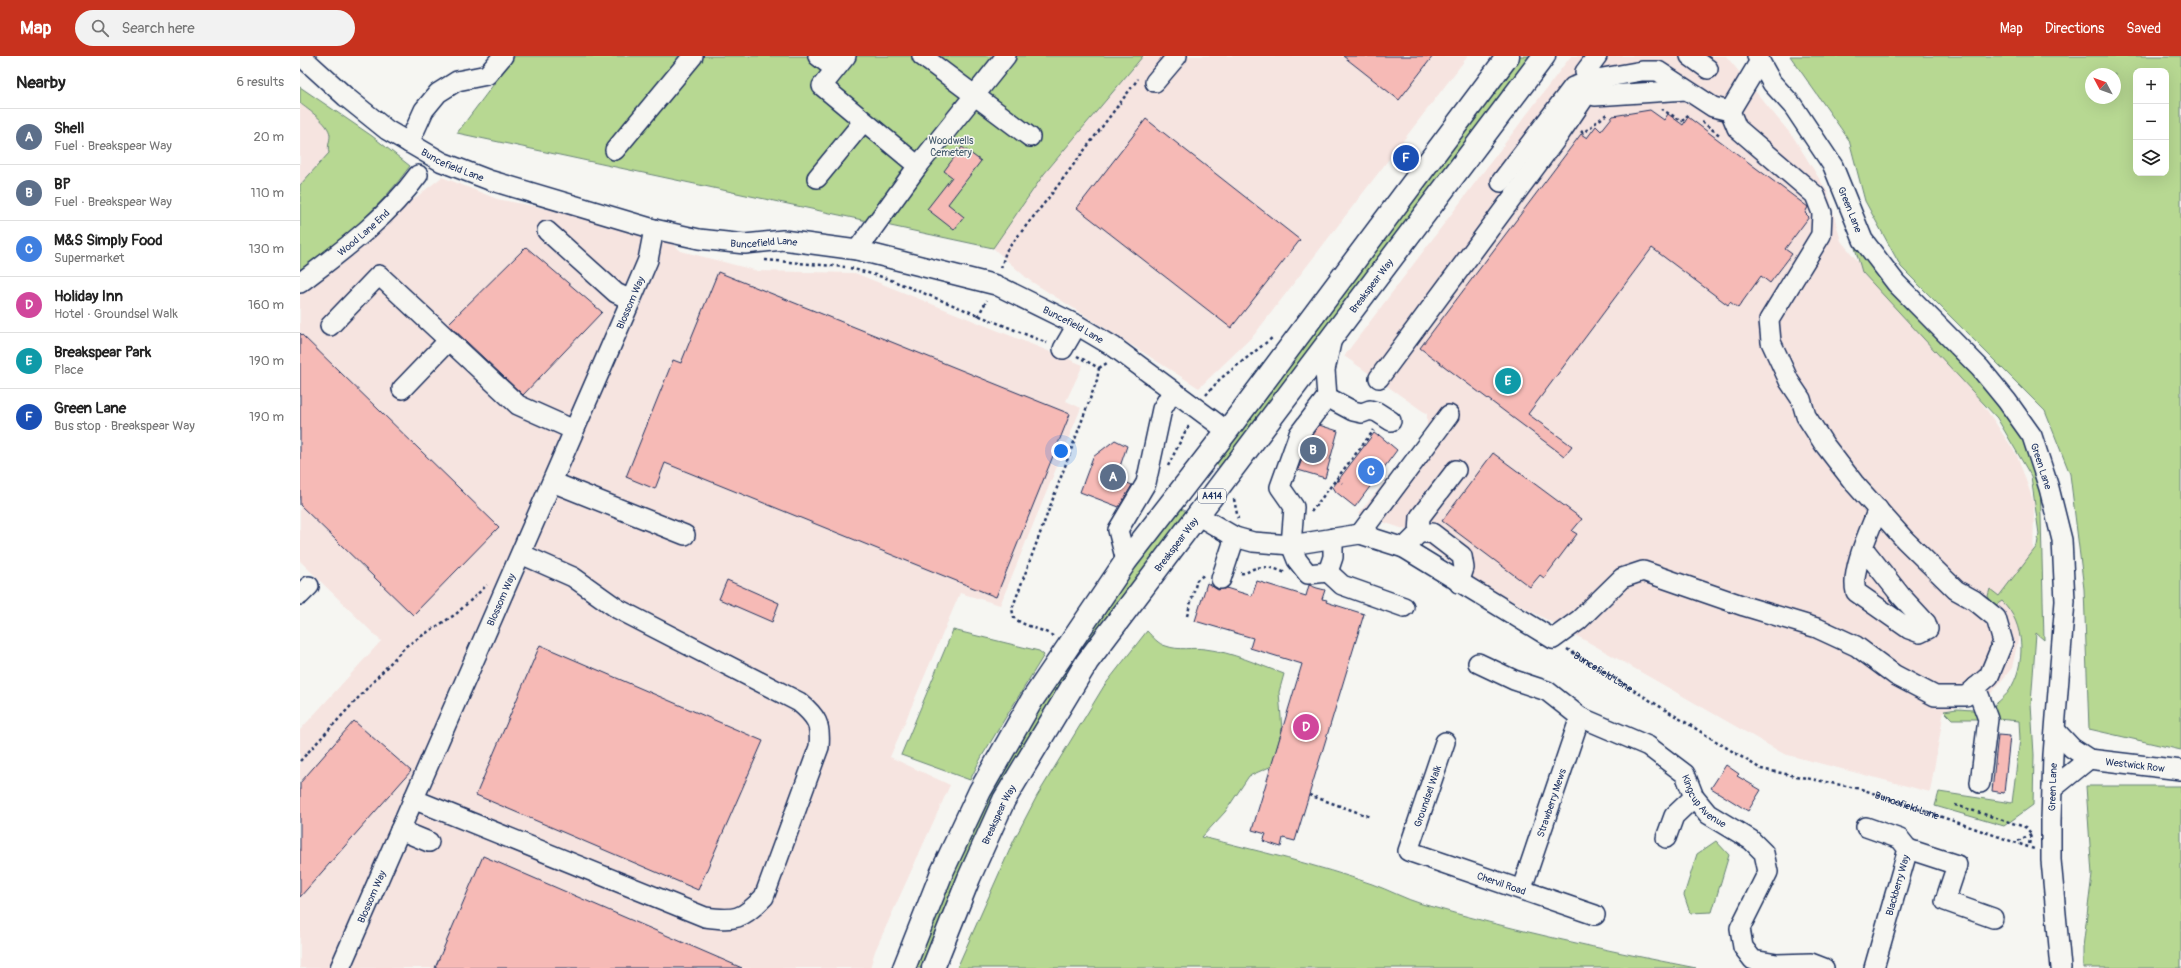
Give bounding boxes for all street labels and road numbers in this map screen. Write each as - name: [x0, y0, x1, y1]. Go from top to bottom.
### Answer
- street label: Buncefield Lane: [419, 146, 485, 184]
- street label: Green Lane: [1835, 185, 1864, 234]
- street label: Wood Lane End: [335, 207, 392, 259]
- street label: Buncefield Lane: [730, 235, 798, 251]
- street label: Breakspear Way: [1347, 256, 1396, 316]
- street label: Blossom Way: [614, 274, 648, 331]
- street label: Buncefield Lane: [1041, 304, 1105, 346]
- street label: Green Lane: [2028, 442, 2054, 491]
- road number: A414: [1198, 489, 1226, 503]
- street label: Breakspear Way: [1152, 515, 1201, 574]
- street label: Blossom Way: [485, 571, 518, 628]
- street label: Buncefield Lane: [1571, 650, 1635, 695]
- street label: Westwick Row: [2105, 756, 2166, 775]
- street label: Groundsel Walk: [1412, 763, 1444, 829]
- street label: Green Lane: [2046, 763, 2060, 811]
- street label: Strawberry Mews: [1535, 767, 1569, 839]
- street label: Kingcup Avenue: [1679, 773, 1728, 831]
- street label: Breakspear Way: [980, 782, 1019, 847]
- street label: Buncefield Lane: [1873, 789, 1941, 823]
- street label: Blackberry Way: [1884, 853, 1913, 917]
- street label: Blossom Way: [355, 868, 389, 925]
- street label: Chervil Road: [1475, 870, 1527, 898]

